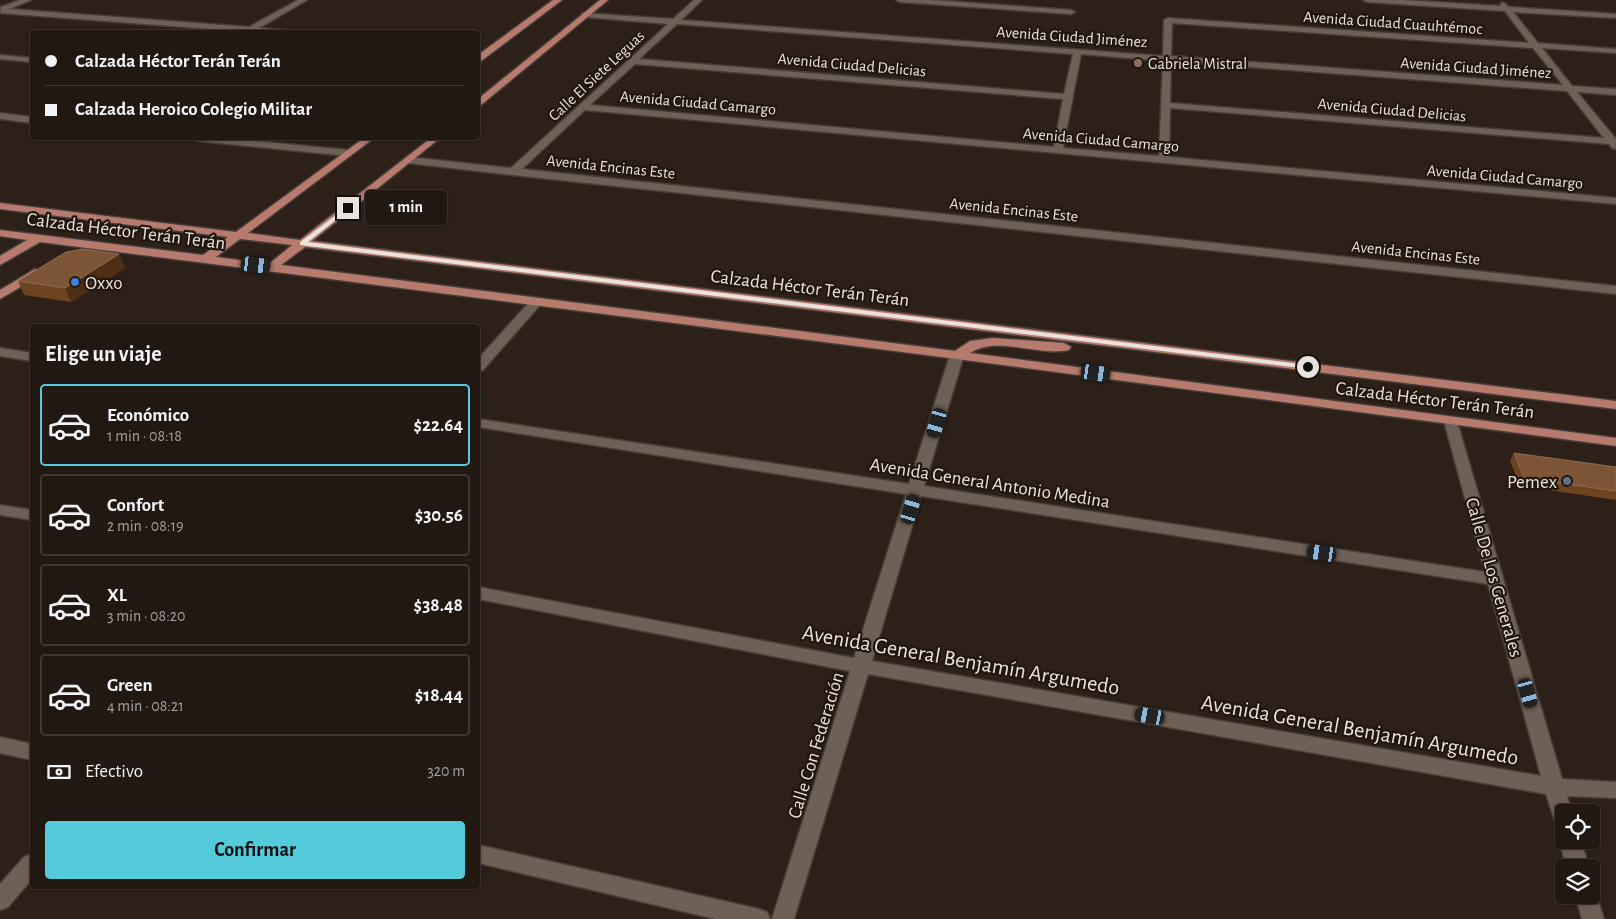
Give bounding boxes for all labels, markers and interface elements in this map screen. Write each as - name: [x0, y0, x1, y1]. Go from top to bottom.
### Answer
- street label: Avenida Ciudad Cuauhtémoc: [1303, 9, 1483, 37]
- street label: Avenida Ciudad Jiménez: [996, 24, 1148, 50]
- street label: Calle El Siete Leguas: [546, 27, 648, 124]
- street label: Avenida Ciudad Delicias: [777, 51, 927, 79]
- text: Calzada Héctor Terán Terán: [75, 52, 281, 71]
- street label: Avenida Ciudad Jiménez: [1400, 55, 1552, 81]
- place label: Gabriela Mistral: [1148, 56, 1247, 72]
- marker: Gabriela Mistral: [1132, 57, 1144, 69]
- street label: Avenida Ciudad Camargo: [619, 88, 777, 118]
- street label: Avenida Ciudad Delicias: [1317, 96, 1467, 124]
- text: Calzada Heroico Colegio Militar: [75, 100, 312, 119]
- street label: Avenida Ciudad Camargo: [1022, 125, 1180, 155]
- street label: Avenida Encinas Este: [546, 152, 676, 182]
- street label: Avenida Ciudad Camargo: [1426, 162, 1584, 192]
- callout: 1 min: [366, 190, 448, 226]
- street label: Avenida Encinas Este: [949, 195, 1079, 225]
- route end: [337, 197, 359, 219]
- text: 1 min: [389, 199, 423, 215]
- street label: Calzada Héctor Terán Terán: [25, 210, 226, 253]
- street label: Avenida Encinas Este: [1351, 238, 1481, 268]
- car: [240, 256, 271, 274]
- street label: Calzada Héctor Terán Terán: [709, 267, 910, 310]
- place label: Oxxo: [85, 274, 123, 293]
- marker: Oxxo: [69, 276, 81, 288]
- text: Elige un viaje: [45, 343, 162, 365]
- route start: [1297, 356, 1319, 378]
- car: [1080, 363, 1111, 383]
- street label: Calzada Héctor Terán Terán: [1334, 379, 1535, 422]
- icon: car: [47, 403, 92, 448]
- text: Económico: [107, 406, 189, 425]
- car: [925, 407, 948, 439]
- text: $22.64: [413, 416, 463, 435]
- text: 1 min · 08:18: [107, 428, 182, 444]
- street label: Avenida General Antonio Medina: [868, 455, 1111, 512]
- place label: Pemex: [1507, 473, 1557, 492]
- marker: Pemex: [1561, 475, 1573, 487]
- car: [899, 492, 922, 526]
- icon: car: [47, 493, 92, 538]
- text: Confort: [107, 496, 164, 515]
- street label: Calle De Los Generales: [1462, 496, 1525, 659]
- text: $30.56: [415, 506, 463, 525]
- text: 2 min · 08:19: [107, 518, 184, 534]
- car: [1306, 543, 1337, 563]
- icon: car: [47, 583, 92, 628]
- text: XL: [107, 586, 127, 605]
- text: $38.48: [414, 596, 463, 615]
- text: 3 min · 08:20: [107, 608, 186, 624]
- street label: Avenida General Benjamín Argumedo: [800, 621, 1121, 699]
- street label: Calle Con Federación: [785, 670, 848, 821]
- icon: car: [47, 673, 92, 718]
- text: Green: [107, 676, 153, 695]
- car: [1516, 677, 1539, 709]
- text: $18.44: [415, 686, 463, 705]
- street label: Avenida General Benjamín Argumedo: [1199, 691, 1520, 769]
- text: 4 min · 08:21: [107, 698, 184, 714]
- car: [1133, 706, 1166, 726]
- icon: cash: [45, 758, 73, 786]
- text: Efectivo: [85, 762, 143, 781]
- text: 320 m: [427, 763, 465, 779]
- map controls: [1555, 804, 1600, 904]
- button: locate: [1555, 804, 1600, 849]
- button: Confirmar: [45, 821, 465, 879]
- button: layers: [1555, 859, 1600, 904]

